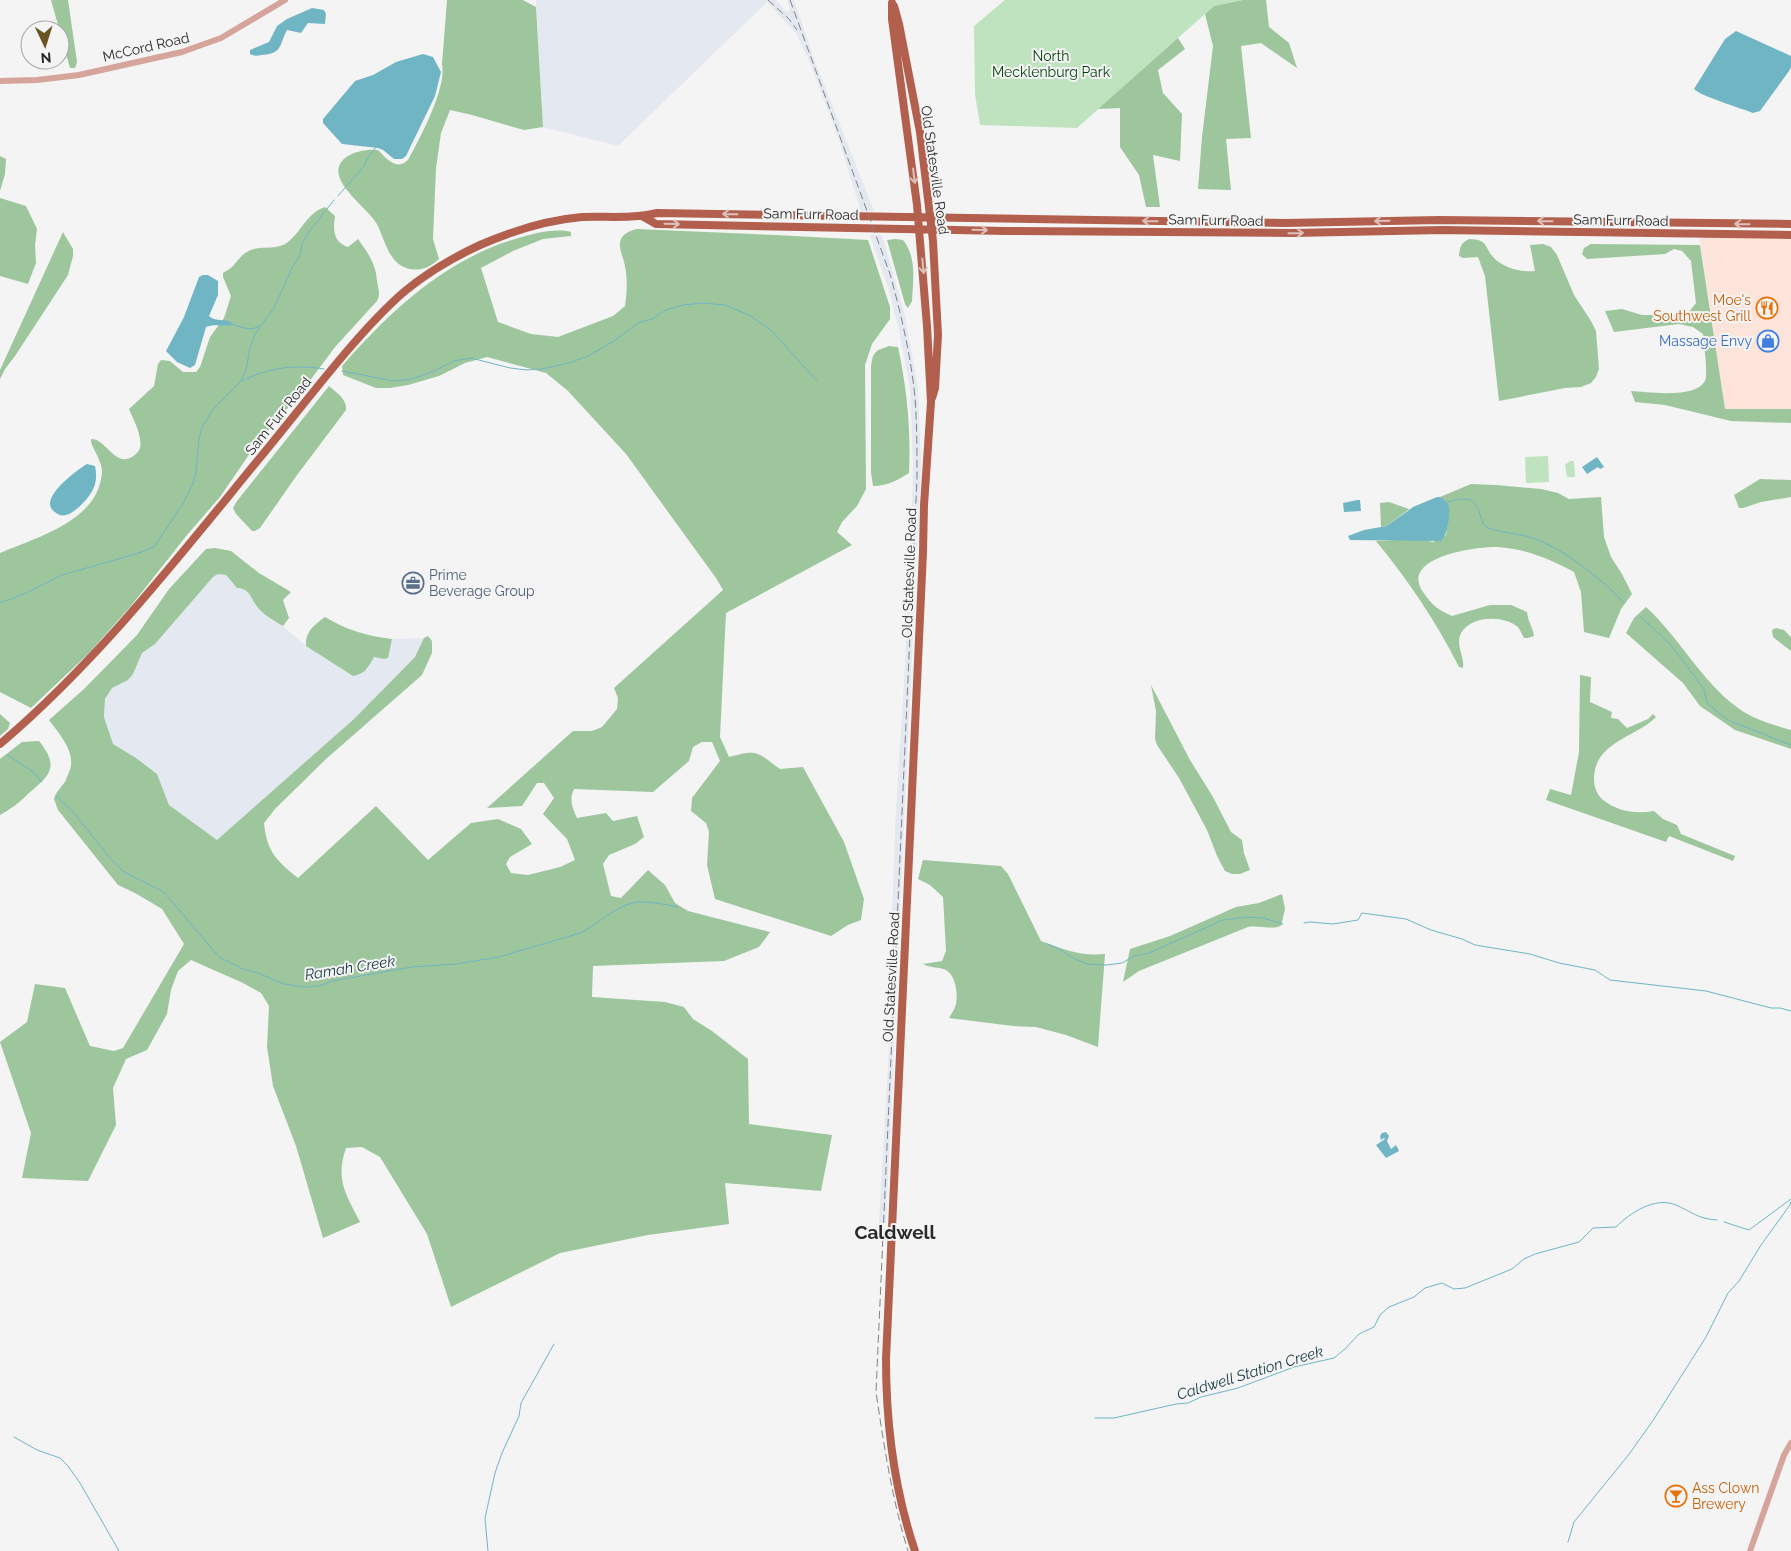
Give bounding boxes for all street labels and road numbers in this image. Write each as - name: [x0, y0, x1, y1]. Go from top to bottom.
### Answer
- street label: McCord Road: [101, 29, 191, 65]
- street label: Old Statesville Road: [918, 104, 952, 236]
- street label: Sam Furr Road: [763, 205, 859, 223]
- street label: Sam Furr Road: [1168, 211, 1264, 229]
- street label: Sam Furr Road: [1573, 211, 1669, 229]
- street label: Sam Furr Road: [242, 374, 314, 458]
- street label: Old Statesville Road: [899, 508, 919, 638]
- street label: Old Statesville Road: [880, 912, 902, 1042]

